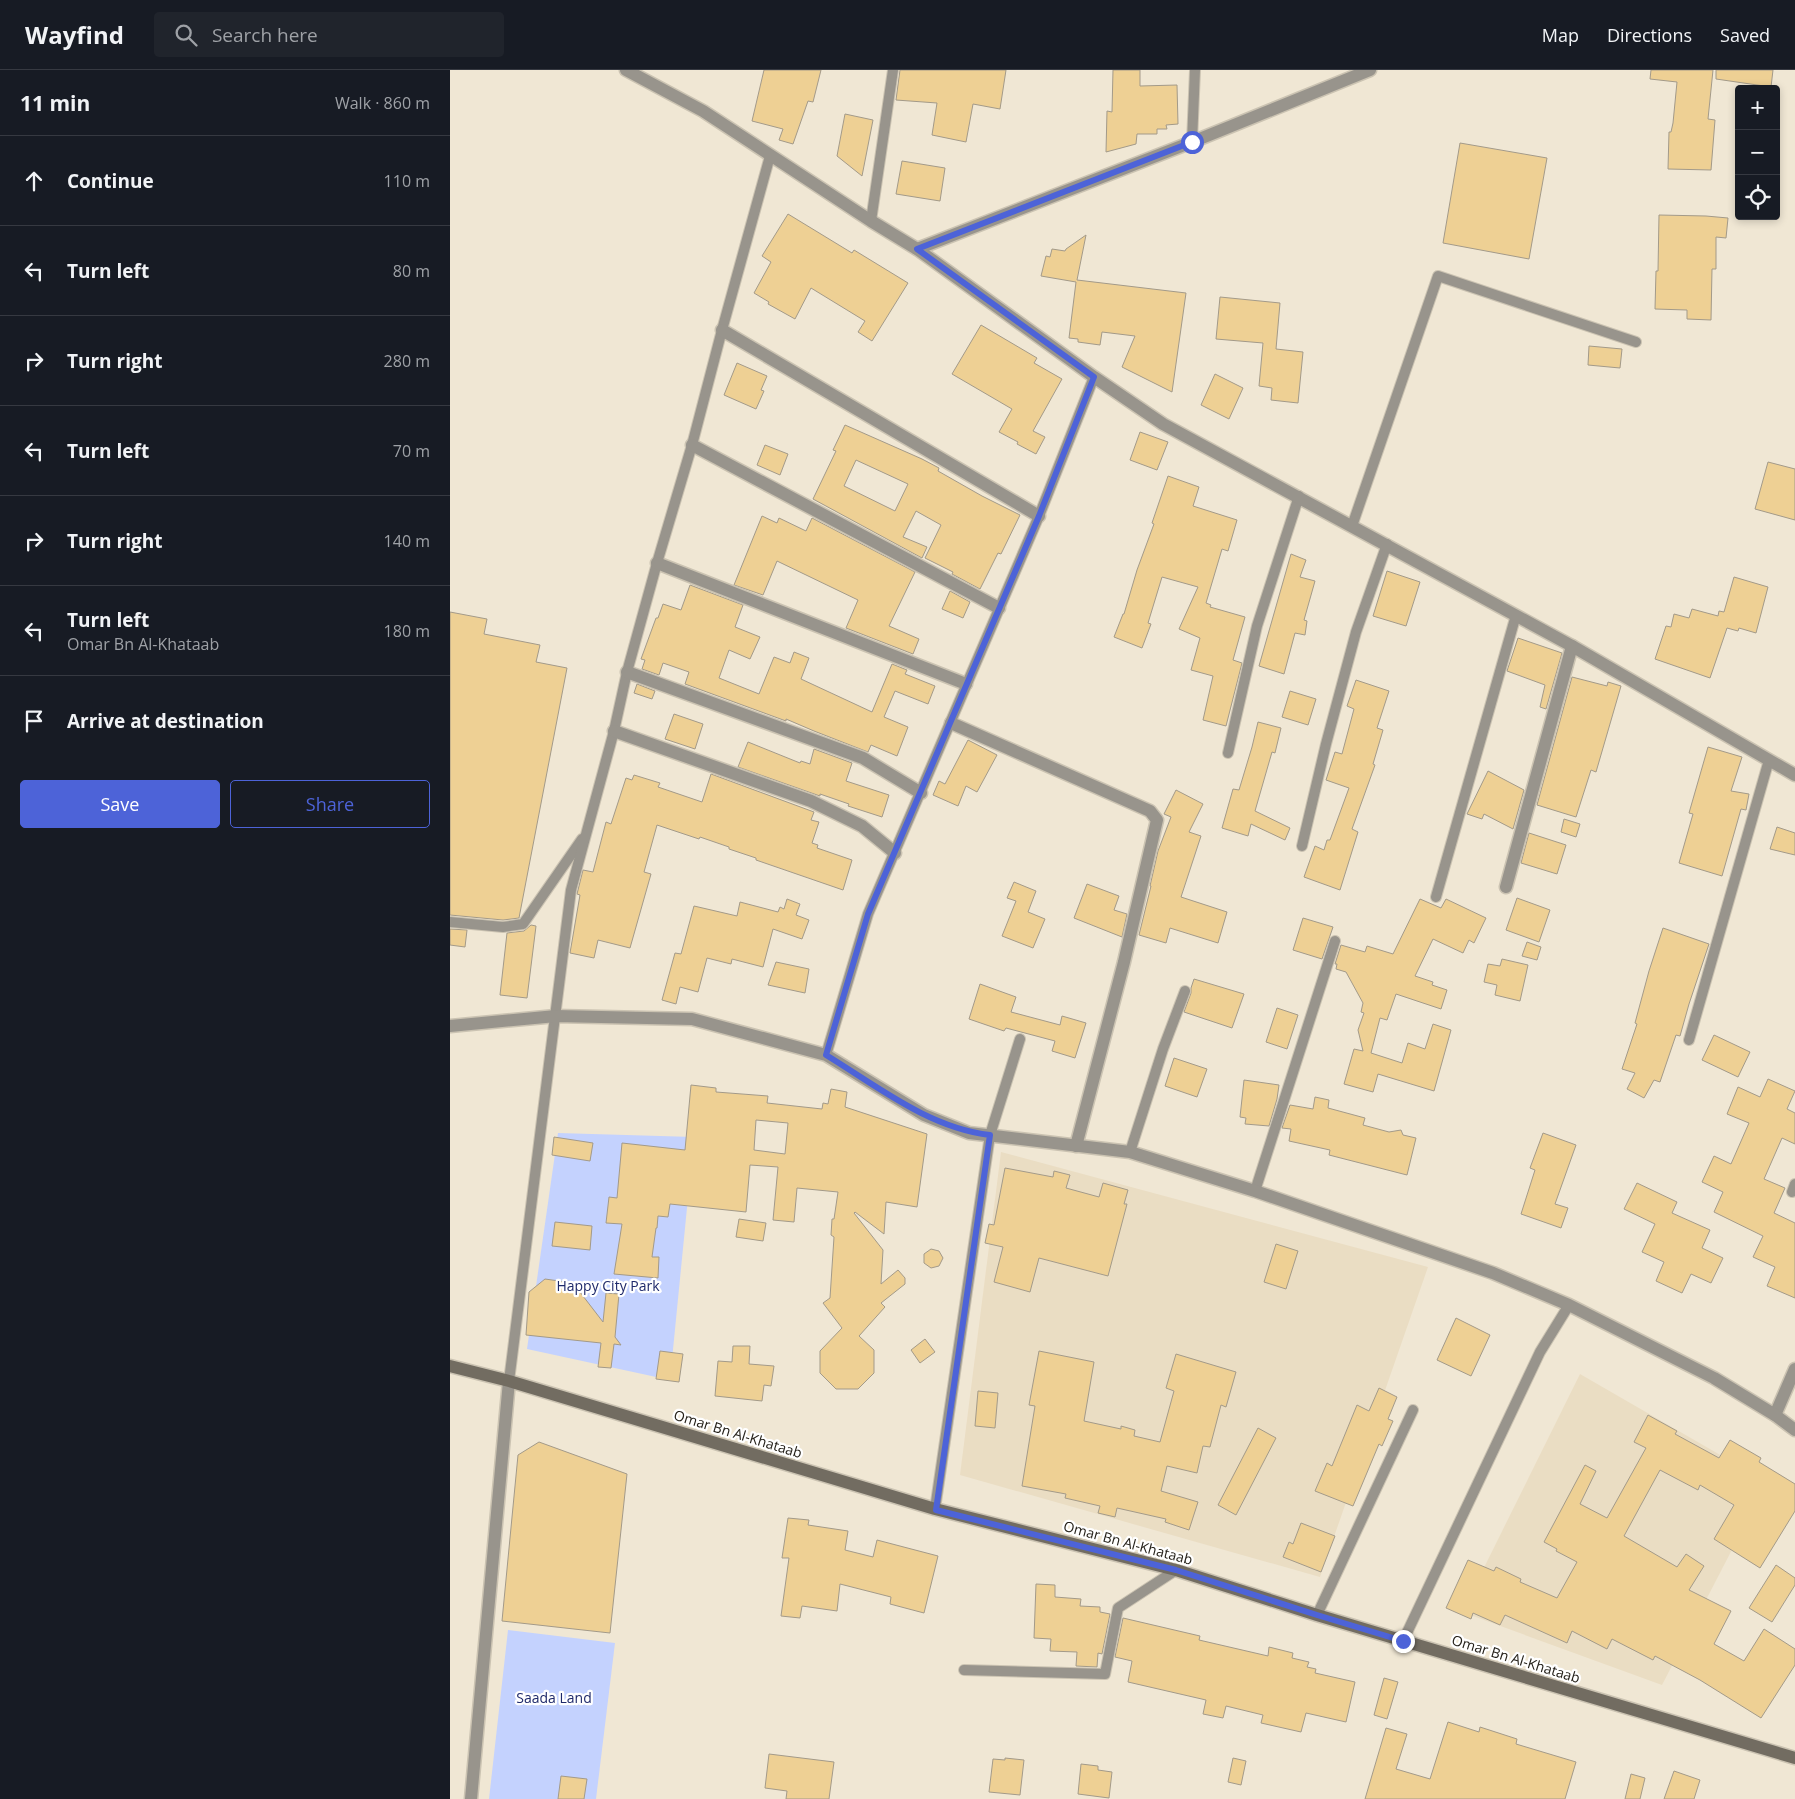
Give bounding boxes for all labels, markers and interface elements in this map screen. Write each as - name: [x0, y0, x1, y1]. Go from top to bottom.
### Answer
- search box: [154, 12, 504, 57]
- text: Wayfind: [25, 18, 124, 51]
- icon: search: [172, 21, 200, 49]
- text: Search here: [212, 22, 318, 48]
- text: Map: [1542, 23, 1579, 47]
- text: Directions: [1607, 23, 1692, 47]
- text: Saved: [1720, 23, 1770, 47]
- map controls: [1735, 85, 1780, 220]
- button: +: [1735, 85, 1780, 130]
- text: 11 min: [20, 89, 90, 117]
- text: Walk · 860 m: [335, 92, 430, 114]
- button: −: [1735, 130, 1780, 175]
- route start: [1181, 131, 1204, 154]
- icon: ahead: [20, 167, 48, 195]
- text: Continue: [67, 168, 154, 194]
- text: 110 m: [384, 170, 430, 192]
- button: locate: [1735, 175, 1780, 220]
- icon: left: [20, 257, 48, 285]
- text: Turn left: [67, 258, 149, 284]
- text: 80 m: [393, 260, 430, 282]
- icon: right: [20, 347, 48, 375]
- text: Turn right: [67, 348, 162, 374]
- text: 280 m: [384, 350, 430, 372]
- icon: left: [20, 437, 48, 465]
- text: Turn left: [67, 438, 149, 464]
- text: 70 m: [393, 440, 430, 462]
- icon: right: [20, 527, 48, 555]
- text: Turn right: [67, 528, 162, 554]
- text: 140 m: [384, 530, 430, 552]
- text: Turn left: [67, 607, 149, 633]
- icon: left: [20, 617, 48, 645]
- text: 180 m: [384, 620, 430, 642]
- text: Omar Bn Al-Khataab: [67, 633, 219, 655]
- icon: arrive: [20, 707, 48, 735]
- text: Arrive at destination: [67, 708, 264, 734]
- button: Save: [20, 780, 220, 828]
- button: Share: [230, 780, 430, 828]
- park label: Happy City Park: [556, 1276, 660, 1295]
- street label: Omar Bn Al-Khataab: [672, 1405, 805, 1462]
- street label: Omar Bn Al-Khataab: [1061, 1516, 1195, 1569]
- route end: [1392, 1630, 1415, 1653]
- street label: Omar Bn Al-Khataab: [1450, 1630, 1583, 1687]
- park label: Saada Land: [516, 1688, 592, 1707]

